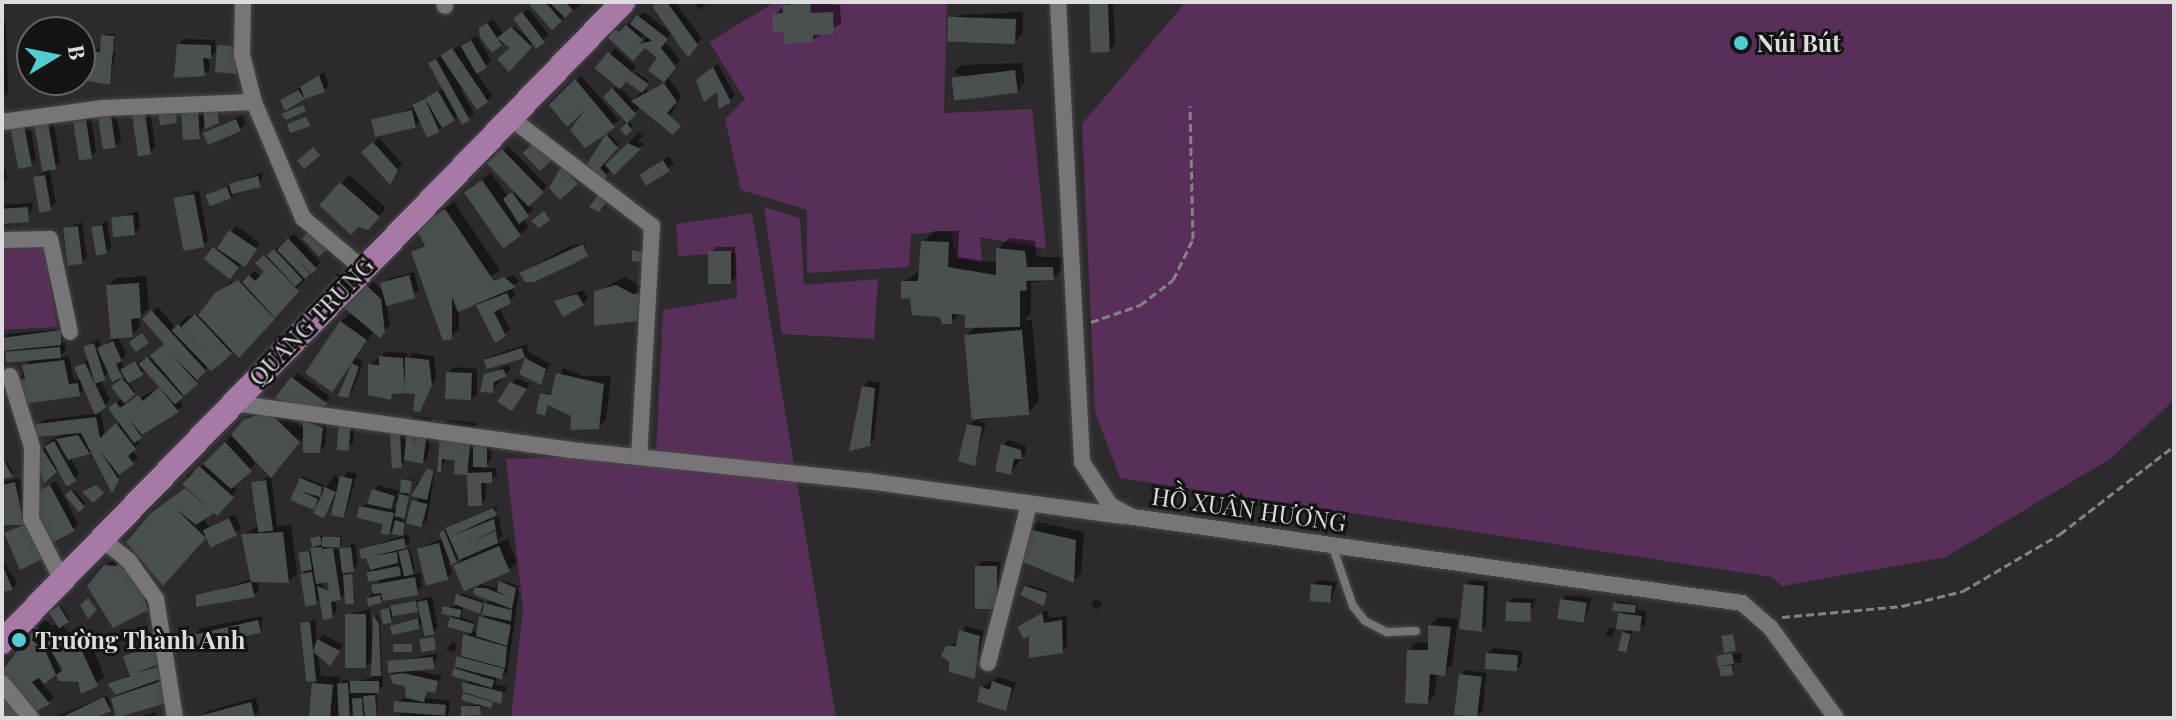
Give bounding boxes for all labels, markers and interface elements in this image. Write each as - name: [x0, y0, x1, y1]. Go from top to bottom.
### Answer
- north arrow: [16, 16, 96, 96]
- place label: Núi Bút: [1757, 29, 1841, 57]
- marker: Núi Bút: [1732, 34, 1750, 52]
- text: B: [62, 42, 94, 62]
- street label: QUANG TRUNG: [242, 251, 380, 391]
- street label: HỒ XUÂN HƯƠNG: [1150, 481, 1348, 537]
- place label: Trường Thành Anh: [35, 626, 247, 654]
- marker: Trường Thành Anh: [10, 631, 28, 649]

